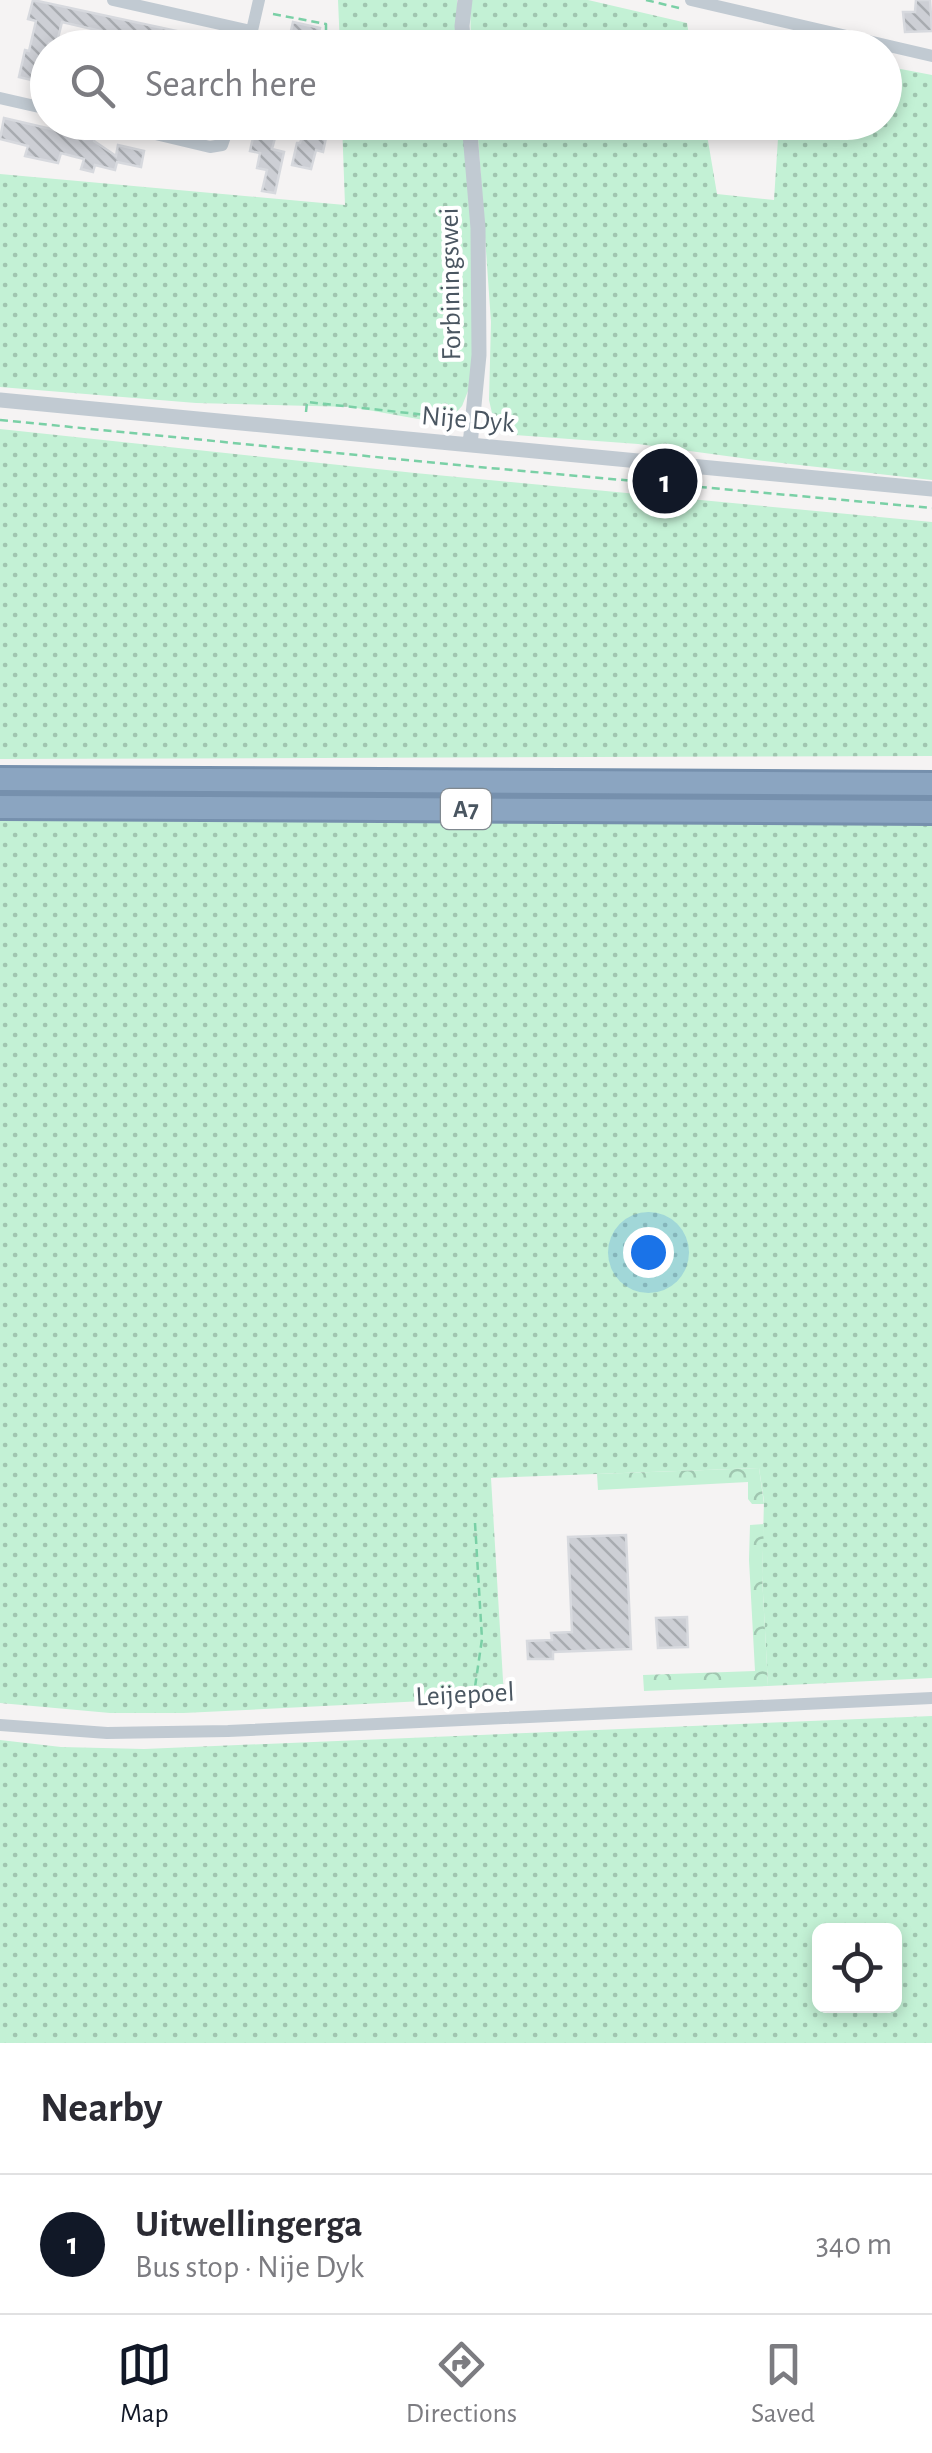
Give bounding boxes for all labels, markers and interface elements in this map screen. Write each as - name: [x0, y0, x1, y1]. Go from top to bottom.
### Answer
- search box: [30, 30, 902, 140]
- icon: search: [65, 58, 120, 113]
- text: Search here: [145, 66, 317, 104]
- street label: Forbiningswei: [436, 207, 466, 361]
- street label: Nije Dyk: [420, 402, 516, 438]
- pin: 1: [632, 444, 698, 518]
- road number: A7: [441, 789, 491, 829]
- your location: [623, 1227, 674, 1278]
- street label: Leijepoel: [415, 1678, 515, 1712]
- map controls: [812, 1923, 902, 2013]
- button: locate: [812, 1923, 902, 2013]
- text: Nearby: [40, 2087, 163, 2129]
- text: Uitwellingerga: [135, 2206, 363, 2244]
- text: 1: [67, 2228, 78, 2260]
- text: 340 m: [816, 2228, 892, 2260]
- text: Bus stop · Nije Dyk: [135, 2251, 364, 2283]
- tab: Map: [117, 2337, 172, 2431]
- tab: Directions: [406, 2337, 517, 2431]
- tab: Saved: [751, 2337, 815, 2431]

